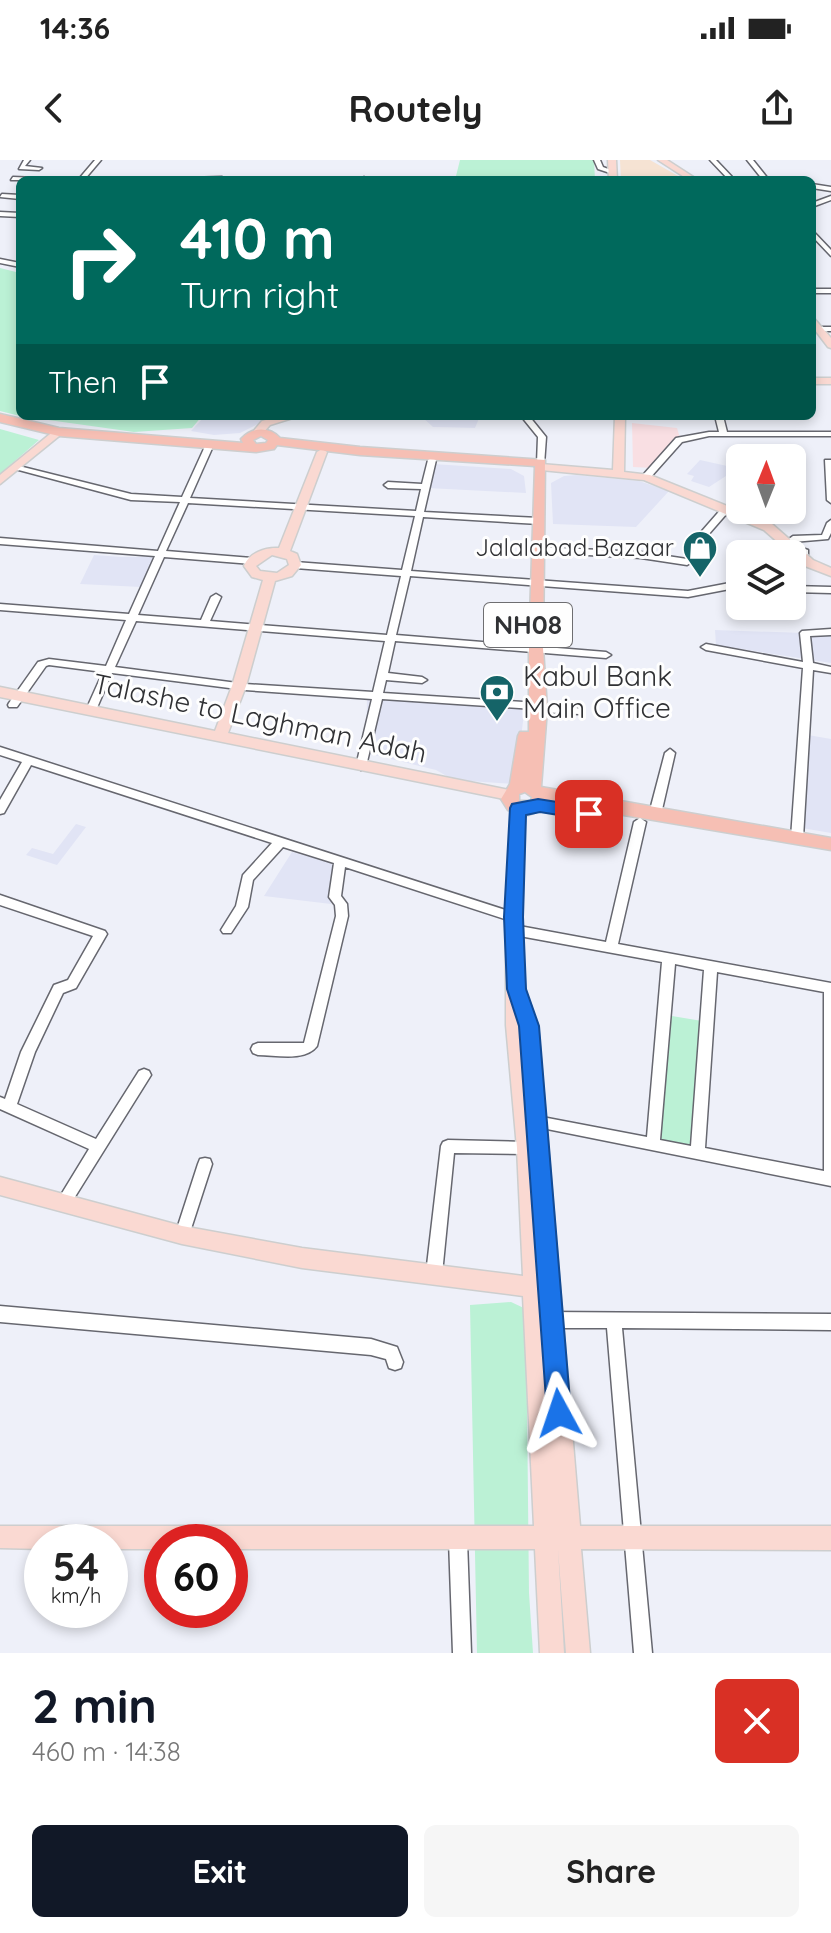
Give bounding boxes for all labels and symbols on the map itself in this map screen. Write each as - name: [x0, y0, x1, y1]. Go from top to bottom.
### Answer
- north arrow: [726, 444, 806, 524]
- shop icon: Jalalabad Bazaar: [681, 529, 719, 579]
- place label: Jalalabad Bazaar: [475, 532, 674, 562]
- road number: NH08: [484, 603, 572, 647]
- place label: Kabul Bank Main Office: [523, 658, 672, 725]
- street label: Talashe to Laghman Adah: [90, 665, 430, 770]
- bank icon: Kabul Bank Main Office: [478, 673, 516, 723]
- pin: [555, 780, 623, 848]
- position arrow: [517, 1371, 601, 1455]
- speed limit sign: 60: [144, 1524, 248, 1628]

